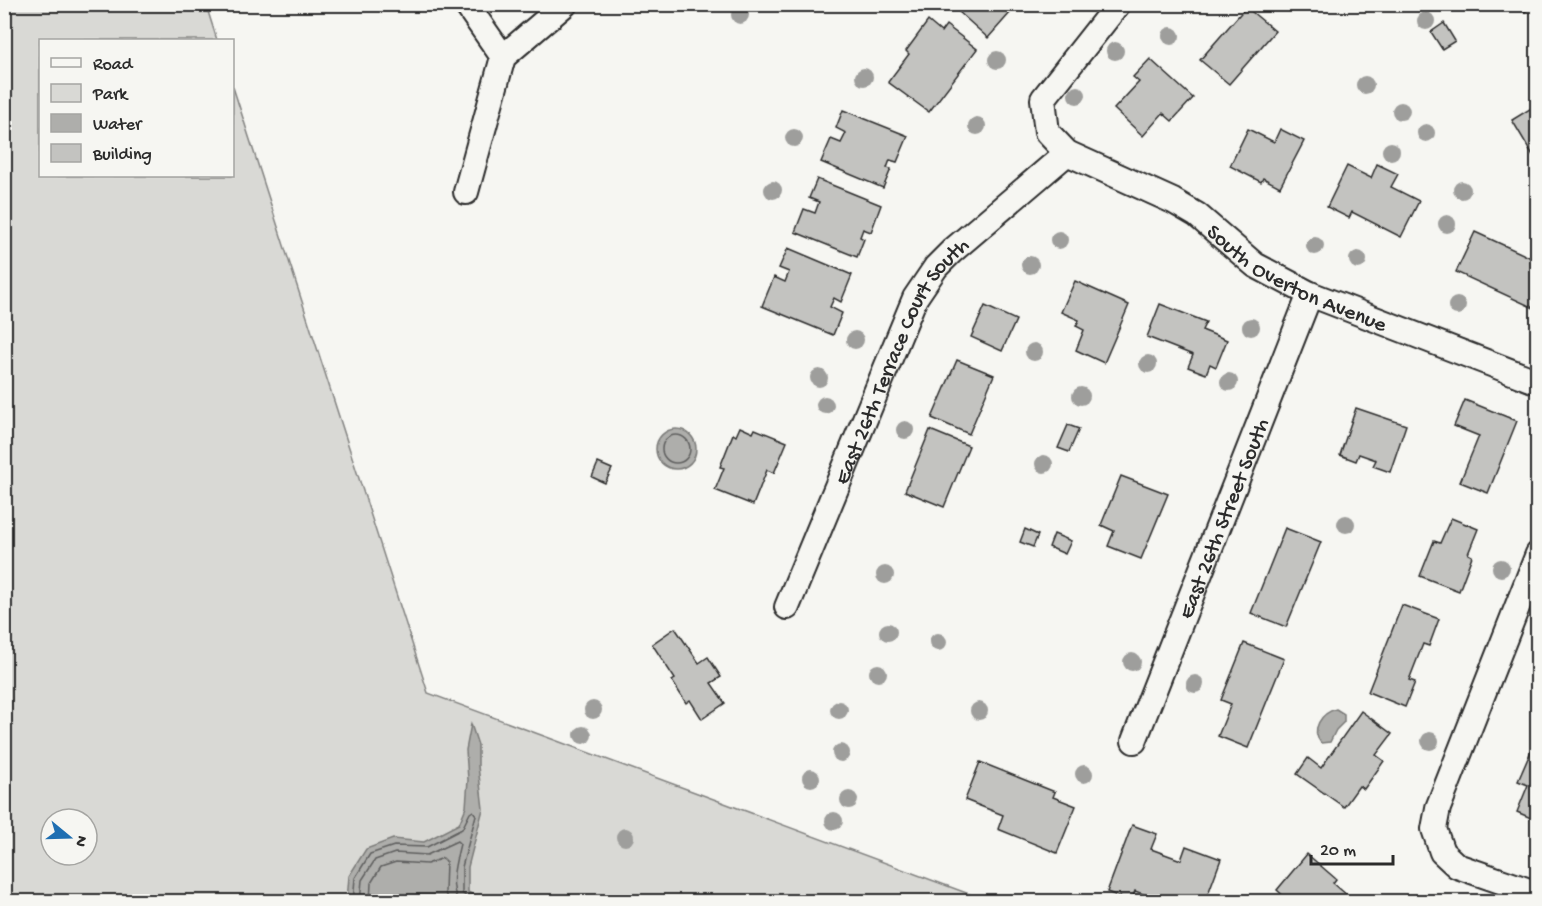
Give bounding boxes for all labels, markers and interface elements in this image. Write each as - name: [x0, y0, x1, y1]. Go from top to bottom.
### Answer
- legend: [39, 39, 234, 177]
- text: Road: [93, 55, 134, 76]
- text: Park: [92, 85, 129, 106]
- text: Water: [93, 115, 143, 136]
- text: Building: [92, 145, 152, 166]
- street label: South Overton Avenue: [1200, 220, 1390, 340]
- street label: East 26th Terrace Court South: [830, 233, 976, 489]
- street label: East 26th Street South: [1175, 415, 1277, 623]
- north arrow: [39, 807, 99, 867]
- scale bar: [1311, 828, 1394, 866]
- text: N: [69, 833, 91, 849]
- text: 20 m: [1320, 841, 1356, 862]

